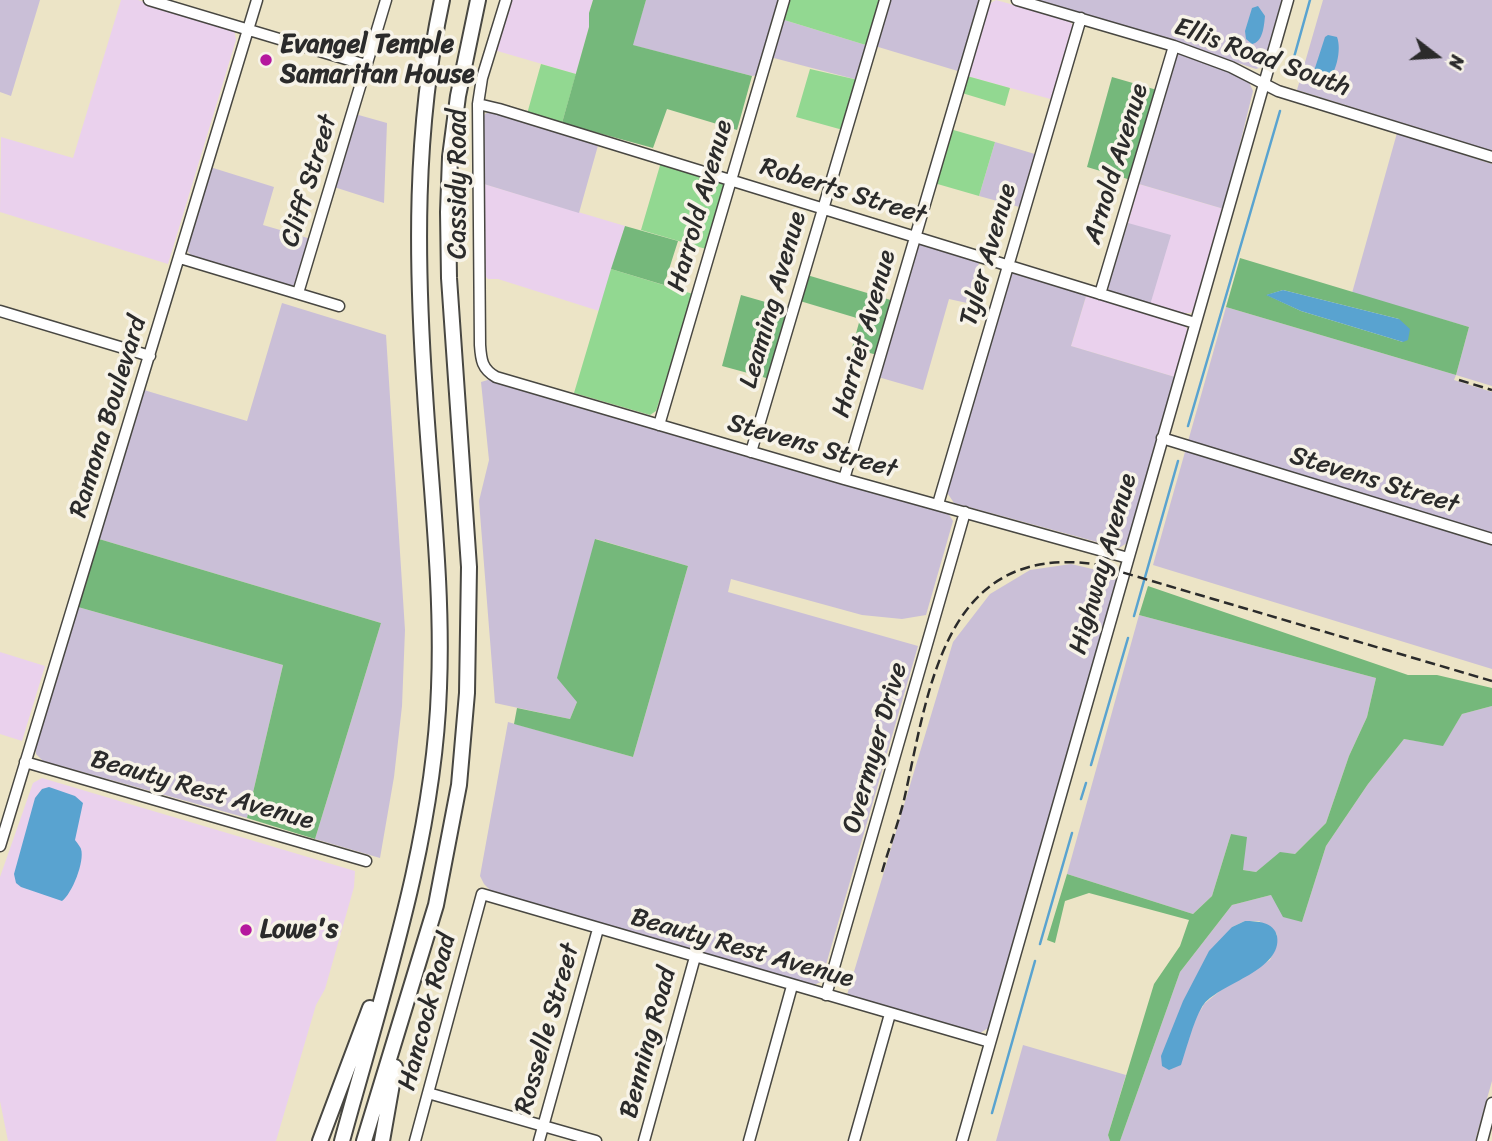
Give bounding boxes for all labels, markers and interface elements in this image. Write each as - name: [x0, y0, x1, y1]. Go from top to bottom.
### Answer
- street label: Ellis Road South: [1170, 12, 1354, 104]
- north arrow: [1401, 21, 1471, 91]
- place label: Evangel Temple Samaritan House: [280, 29, 475, 90]
- text: N: [1439, 51, 1474, 73]
- marker: Evangel Temple Samaritan House: [258, 52, 274, 68]
- street label: Arnold Avenue: [1078, 80, 1156, 248]
- street label: Cassidy Road: [442, 109, 474, 259]
- street label: Cliff Street: [275, 111, 345, 251]
- street label: Harrold Avenue: [662, 117, 740, 295]
- street label: Roberts Street: [756, 152, 930, 232]
- street label: Tyler Avenue: [954, 180, 1024, 330]
- street label: Leaming Avenue: [734, 208, 814, 392]
- street label: Harriet Avenue: [826, 247, 904, 421]
- street label: Ramona Boulevard: [64, 313, 154, 521]
- street label: Stevens Street: [724, 408, 900, 486]
- street label: Stevens Street: [1286, 441, 1462, 521]
- street label: Highway Avenue: [1063, 470, 1145, 658]
- street label: Overmyer Drive: [837, 659, 915, 837]
- street label: Beauty Rest Avenue: [87, 744, 317, 838]
- street label: Beauty Rest Avenue: [627, 902, 857, 996]
- place label: Lowe's: [260, 914, 338, 946]
- marker: Lowe's: [238, 922, 254, 938]
- street label: Hancock Road: [392, 930, 464, 1094]
- street label: Rosselle Street: [509, 940, 587, 1118]
- street label: Benning Road: [614, 964, 684, 1122]

